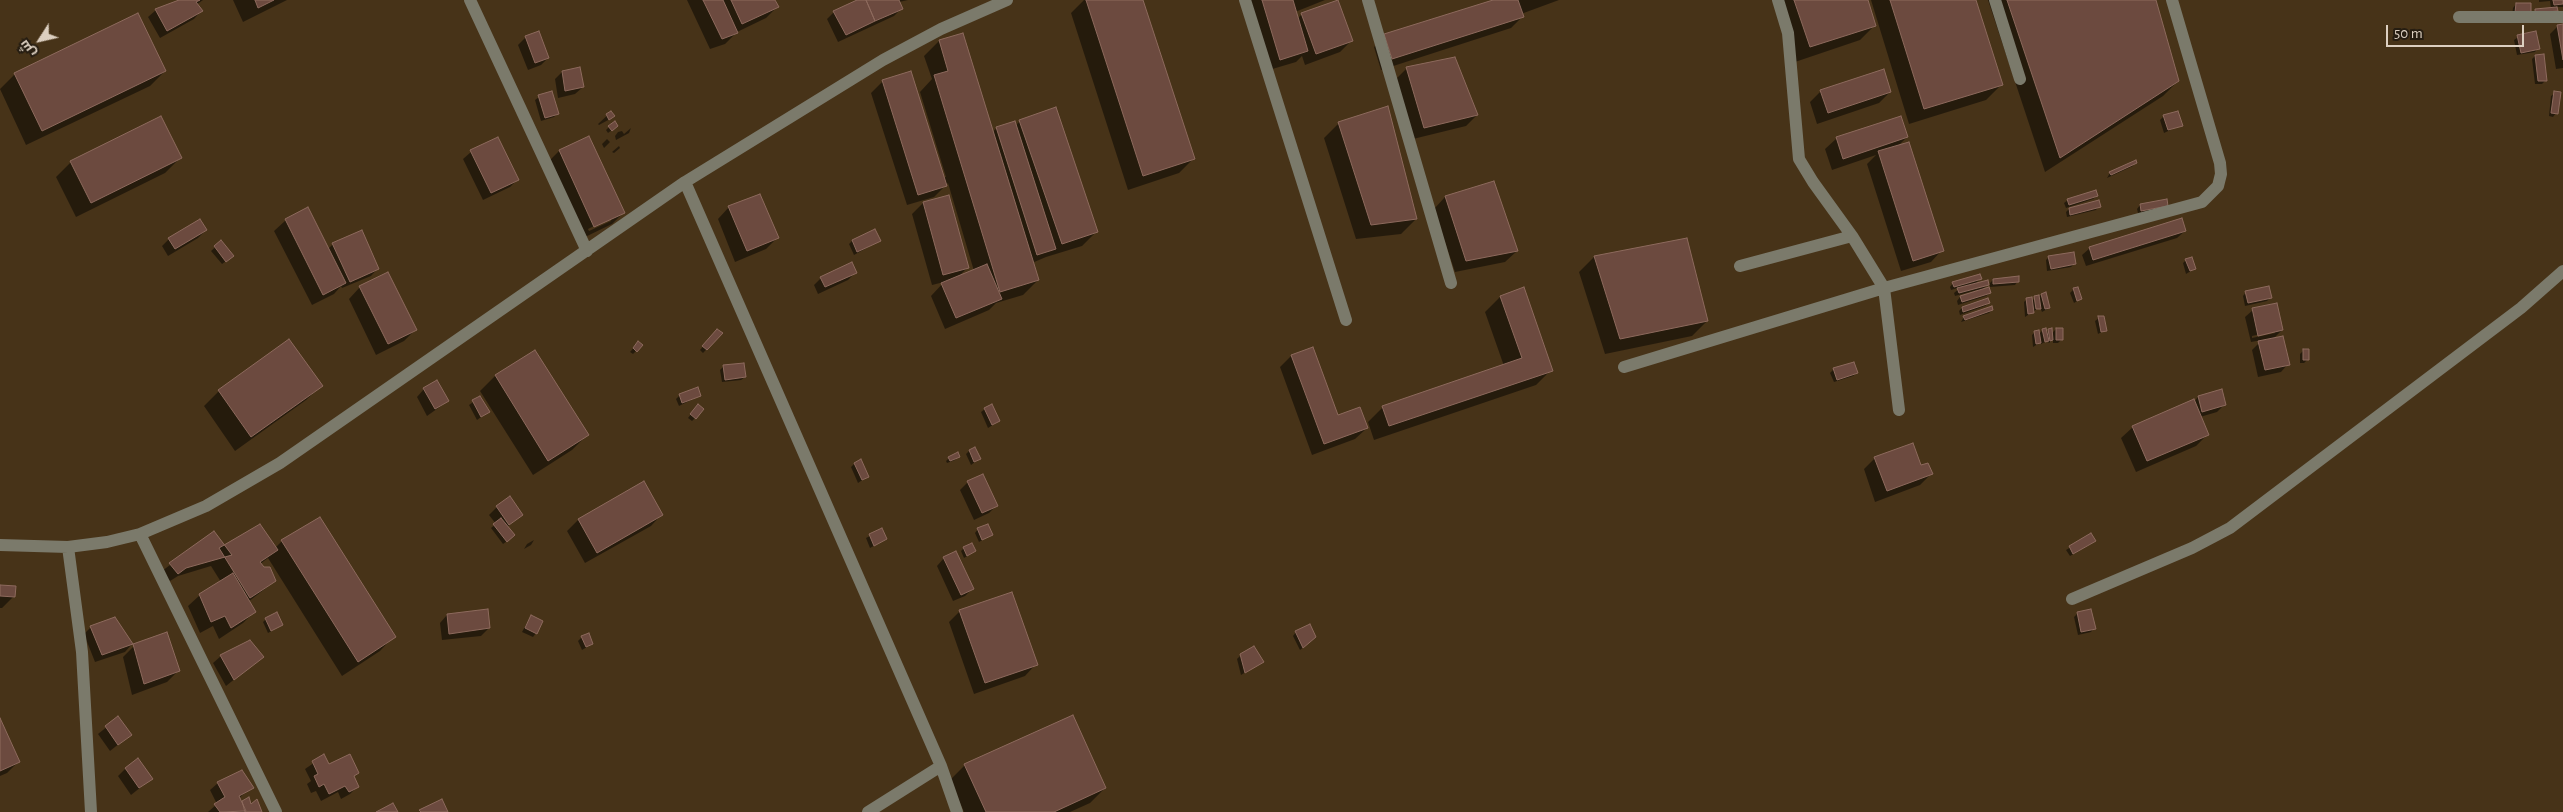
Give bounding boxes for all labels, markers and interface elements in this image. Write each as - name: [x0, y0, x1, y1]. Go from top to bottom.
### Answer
- north arrow: [15, 15, 65, 65]
- scale bar: [2388, 15, 2526, 47]
- text: 50 m: [2394, 26, 2423, 41]
- text: ش: [17, 37, 39, 60]

